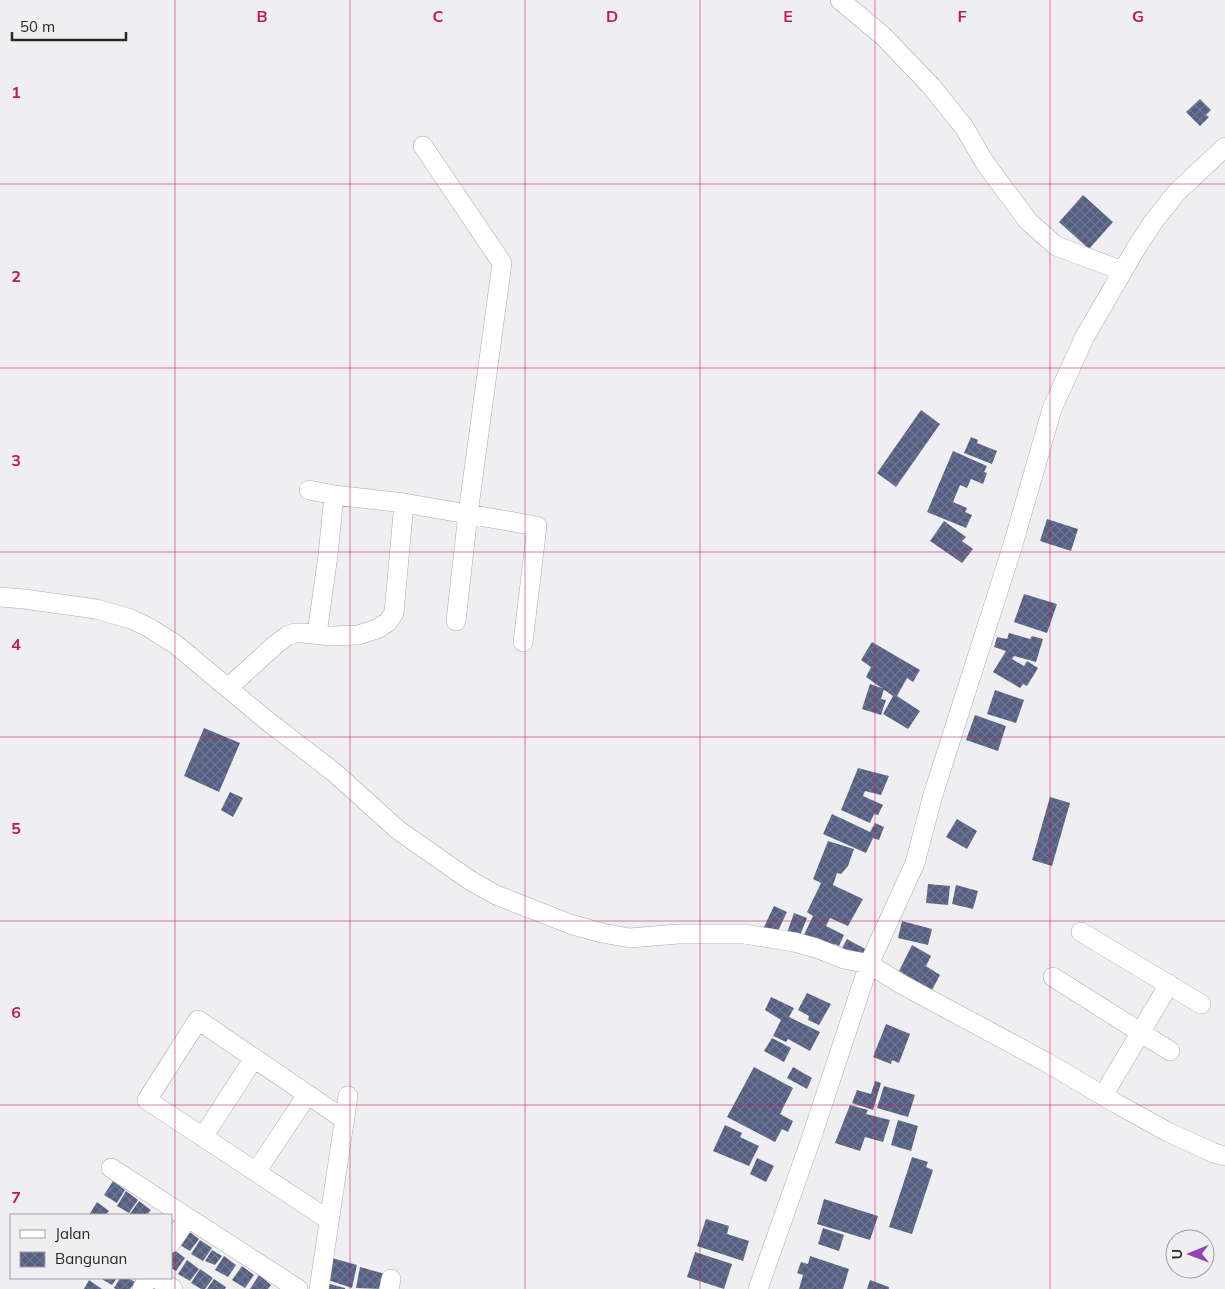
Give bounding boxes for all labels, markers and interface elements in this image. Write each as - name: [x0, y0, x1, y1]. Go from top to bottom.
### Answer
- text: B: [256, 6, 268, 26]
- text: C: [433, 6, 444, 26]
- text: D: [606, 6, 618, 26]
- text: E: [783, 6, 793, 26]
- text: F: [957, 6, 967, 26]
- text: G: [1132, 6, 1144, 26]
- scale bar: [12, 10, 126, 42]
- text: 50 m: [20, 17, 55, 36]
- text: 1: [11, 82, 21, 102]
- text: 2: [11, 266, 21, 286]
- text: 3: [11, 450, 21, 470]
- text: 4: [11, 634, 21, 654]
- text: 5: [11, 818, 21, 838]
- text: 6: [11, 1002, 21, 1022]
- text: 7: [11, 1187, 21, 1207]
- legend: [10, 1214, 172, 1279]
- text: Jalan: [55, 1224, 90, 1243]
- north arrow: [1165, 1229, 1215, 1279]
- text: Bangunan: [55, 1249, 127, 1268]
- text: U: [1168, 1249, 1186, 1260]

